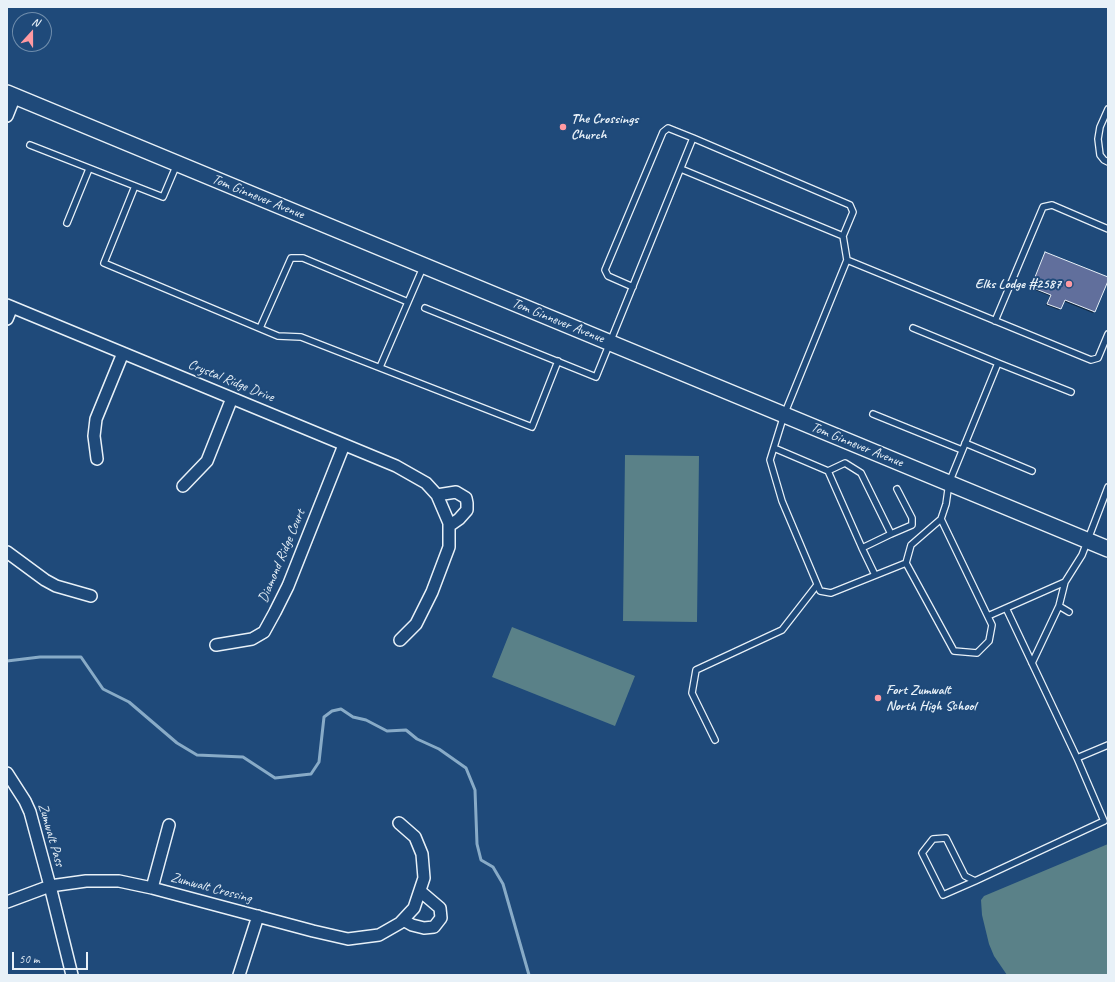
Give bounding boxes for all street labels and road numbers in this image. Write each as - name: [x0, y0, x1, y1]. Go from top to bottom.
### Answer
- street label: Tom Ginnever Avenue: [209, 171, 307, 223]
- street label: Tom Ginnever Avenue: [509, 295, 607, 347]
- street label: Crystal Ridge Drive: [185, 356, 277, 406]
- street label: Tom Ginnever Avenue: [808, 419, 906, 471]
- street label: Diamond Ridge Court: [255, 507, 309, 605]
- street label: Zumwalt Pass: [34, 802, 68, 868]
- street label: Zumwalt Crossing: [169, 869, 253, 907]

